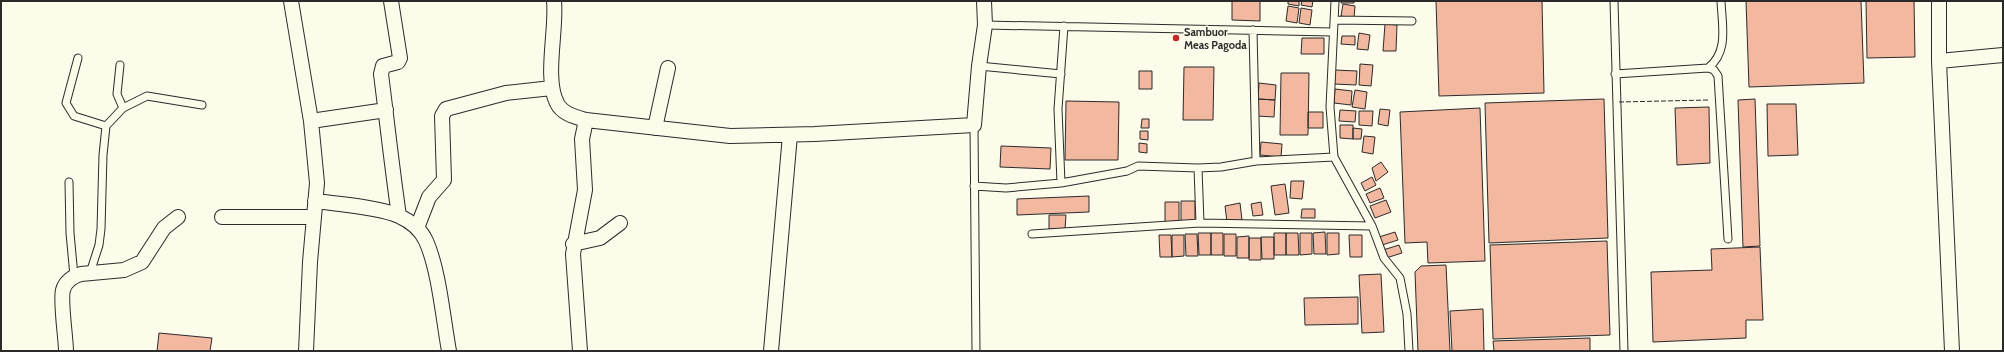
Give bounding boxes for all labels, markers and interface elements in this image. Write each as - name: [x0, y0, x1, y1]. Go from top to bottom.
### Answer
- place label: Sambuor Meas Pagoda: [1184, 25, 1247, 52]
- marker: Sambuor Meas Pagoda: [1171, 33, 1181, 43]

